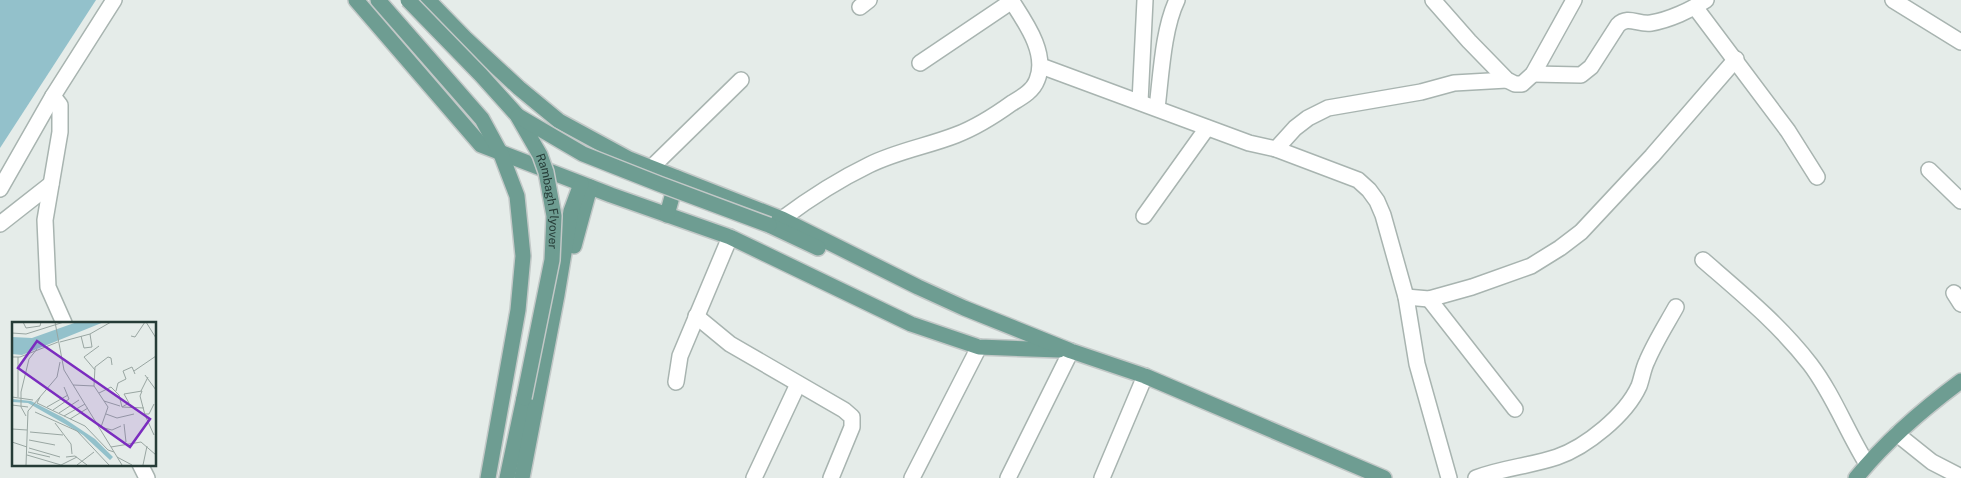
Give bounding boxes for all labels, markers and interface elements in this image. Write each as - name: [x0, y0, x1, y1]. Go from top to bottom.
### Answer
- street label: Rambagh Flyover: [533, 152, 561, 250]
- inset map: [12, 322, 156, 466]

